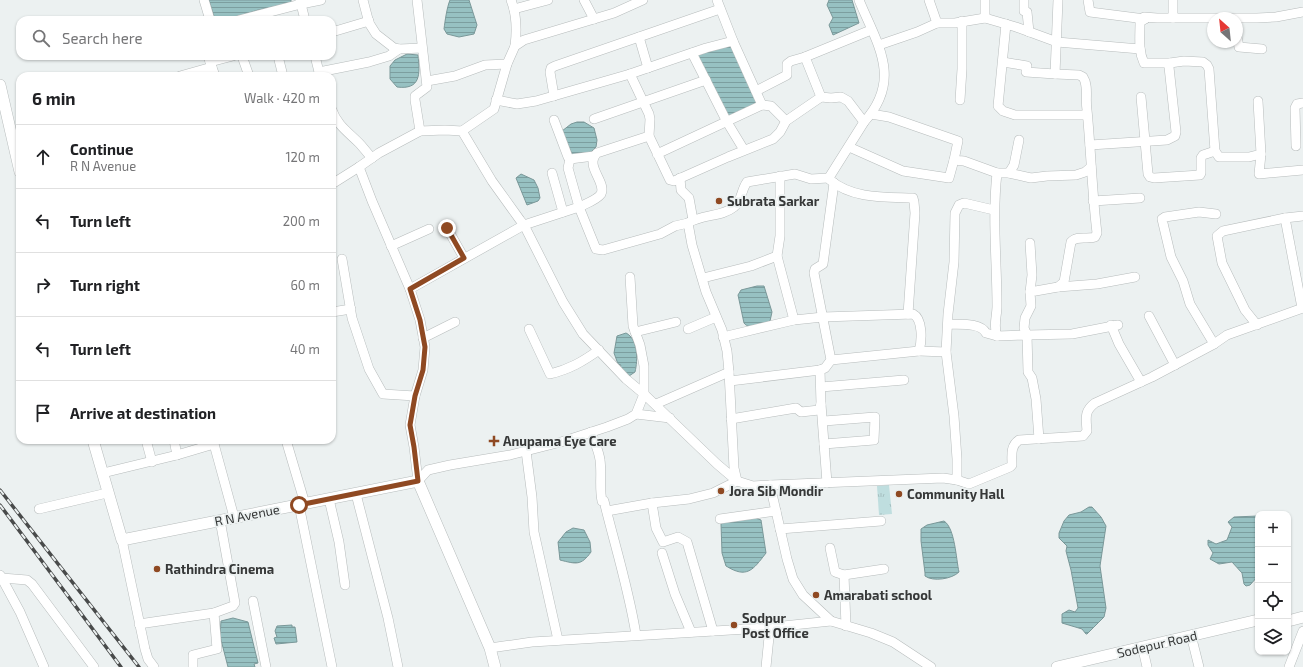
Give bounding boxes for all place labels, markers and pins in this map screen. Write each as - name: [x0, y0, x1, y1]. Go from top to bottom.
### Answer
- place label: Subrata Sarkar: [727, 193, 820, 209]
- marker: Subrata Sarkar: [714, 196, 724, 206]
- place label: Anupama Eye Care: [503, 433, 617, 449]
- marker: Anupama Eye Care: [488, 435, 500, 447]
- place label: Jora Sib Mondir: [729, 483, 824, 499]
- marker: Jora Sib Mondir: [716, 486, 726, 496]
- place label: Community Hall: [907, 486, 1005, 502]
- marker: Community Hall: [894, 489, 904, 499]
- place label: Rathindra Cinema: [165, 561, 274, 577]
- marker: Rathindra Cinema: [152, 564, 162, 574]
- place label: Amarabati school: [824, 587, 933, 603]
- marker: Amarabati school: [811, 590, 821, 600]
- place label: Sodpur Post Office: [742, 610, 809, 641]
- marker: Sodpur Post Office: [729, 620, 739, 630]

